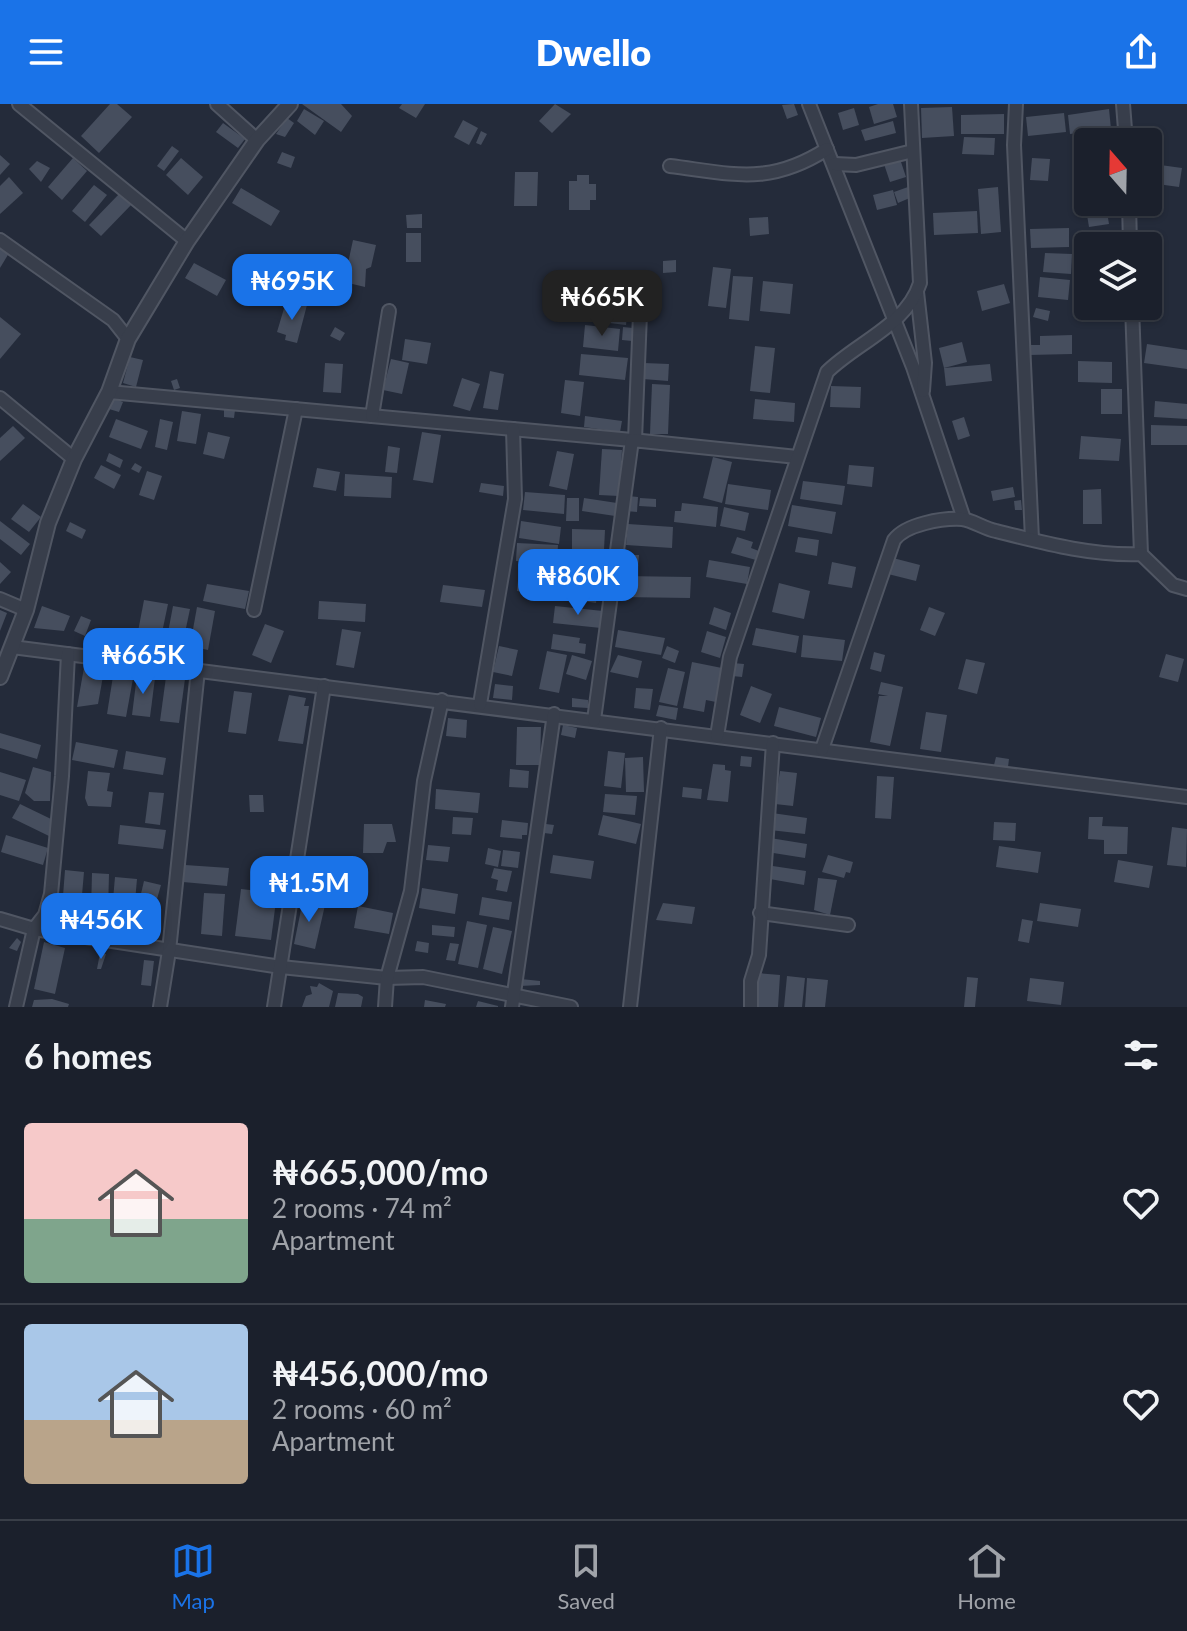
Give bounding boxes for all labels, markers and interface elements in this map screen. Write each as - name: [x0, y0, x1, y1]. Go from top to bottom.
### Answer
- icon: menu: [24, 30, 68, 74]
- text: Dwello: [536, 30, 651, 74]
- icon: share: [1119, 30, 1163, 74]
- north arrow: [1074, 128, 1162, 216]
- map controls: [1074, 128, 1162, 320]
- button: layers: [1074, 232, 1162, 320]
- pin: ₦695K: [236, 254, 348, 322]
- text: ₦695K: [250, 264, 334, 296]
- pin: ₦665K: [546, 270, 658, 338]
- text: ₦665K: [560, 280, 644, 312]
- pin: ₦860K: [522, 549, 634, 617]
- text: ₦860K: [536, 559, 620, 591]
- pin: ₦665K: [87, 628, 199, 696]
- text: ₦665K: [101, 638, 185, 670]
- pin: ₦1.5M: [253, 856, 365, 924]
- text: ₦1.5M: [268, 866, 350, 898]
- pin: ₦456K: [45, 893, 157, 961]
- text: ₦456K: [59, 903, 143, 935]
- icon: filters: [1119, 1033, 1163, 1077]
- text: 6 homes: [24, 1035, 152, 1076]
- text: ₦665,000/mo: [272, 1151, 488, 1192]
- icon: home: [88, 1155, 184, 1251]
- icon: heart: [1119, 1181, 1163, 1225]
- text: 2 rooms · 74 m²: [272, 1192, 452, 1224]
- text: Apartment: [272, 1224, 395, 1256]
- text: ₦456,000/mo: [272, 1352, 488, 1393]
- icon: home: [88, 1356, 184, 1452]
- icon: heart: [1119, 1382, 1163, 1426]
- text: 2 rooms · 60 m²: [272, 1393, 452, 1425]
- text: Apartment: [272, 1425, 395, 1457]
- tab: Map: [171, 1539, 215, 1614]
- tab: Saved: [557, 1539, 615, 1614]
- tab: Home: [957, 1539, 1016, 1614]

